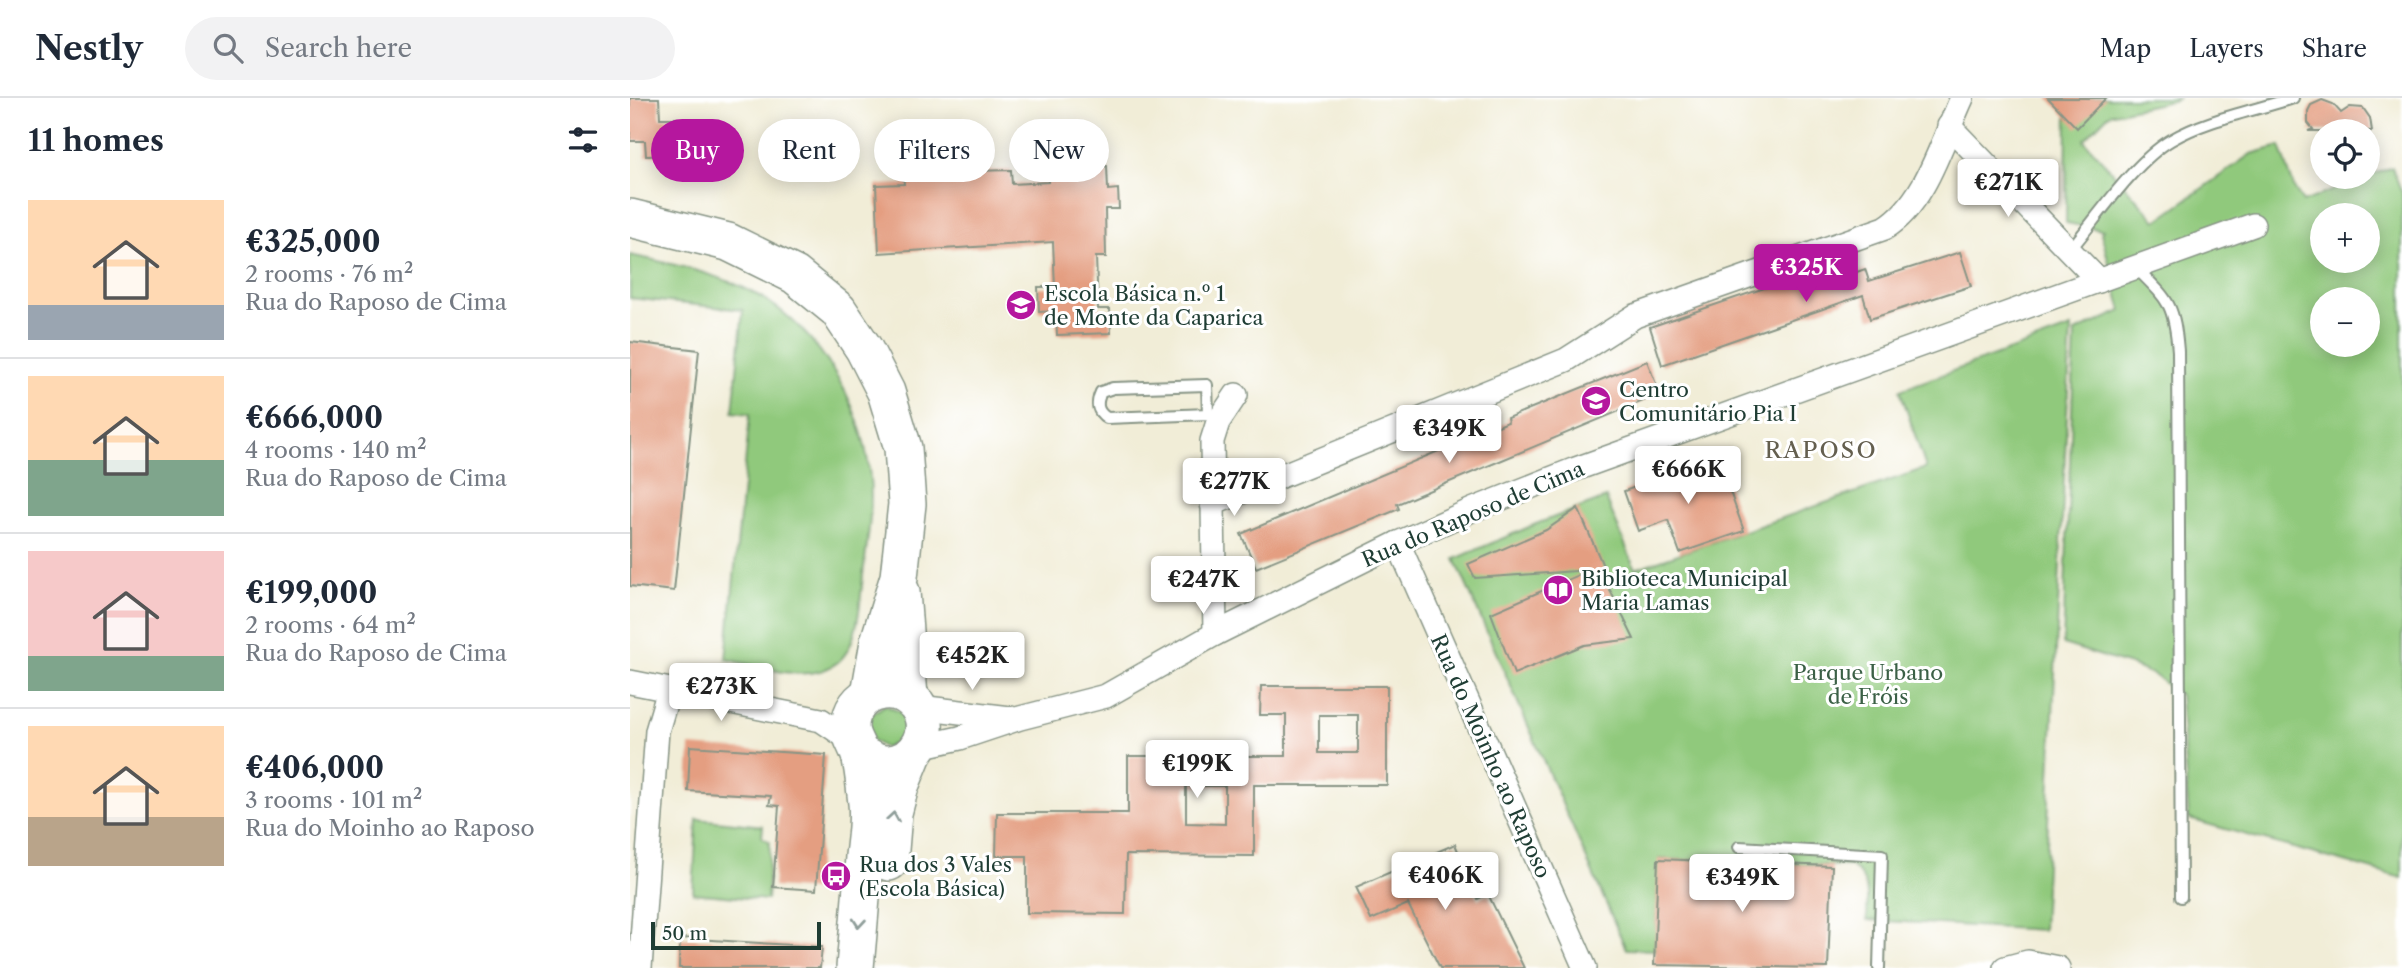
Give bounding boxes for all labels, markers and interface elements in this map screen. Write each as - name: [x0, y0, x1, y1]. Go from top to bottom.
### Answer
- search box: [185, 17, 675, 80]
- text: Nestly: [35, 28, 143, 69]
- icon: search: [209, 29, 247, 67]
- text: Search here: [265, 32, 412, 64]
- text: Map: [2100, 34, 2151, 63]
- text: Layers: [2189, 34, 2264, 63]
- text: Share: [2302, 34, 2367, 63]
- chip: Buy: [651, 119, 744, 182]
- chip: Rent: [758, 119, 860, 182]
- chip: Filters: [874, 119, 995, 182]
- chip: New: [1009, 119, 1109, 182]
- map controls: [2310, 119, 2380, 357]
- button: locate: [2310, 119, 2380, 189]
- icon: filters: [564, 121, 602, 159]
- text: 11 homes: [28, 122, 164, 159]
- pin: €271K: [1959, 159, 2057, 219]
- text: €271K: [1974, 168, 2042, 196]
- button: +: [2310, 203, 2380, 273]
- text: €325,000: [245, 223, 381, 260]
- icon: home: [84, 228, 168, 312]
- pin: €325K: [1757, 244, 1855, 304]
- text: €325K: [1770, 253, 1842, 281]
- text: 2 rooms · 76 m²: [245, 260, 413, 288]
- place label: Escola Básica n.º 1 de Monte da Caparica: [1044, 281, 1264, 330]
- button: −: [2310, 287, 2380, 357]
- text: Rua do Raposo de Cima: [245, 288, 507, 316]
- school or university icon: Escola Básica n.º 1 de Monte da Caparica: [1004, 288, 1038, 322]
- place label: Centro Comunitário Pia I: [1619, 377, 1797, 426]
- school or university icon: Centro Comunitário Pia I: [1579, 384, 1613, 418]
- text: €666,000: [245, 399, 383, 436]
- icon: home: [84, 404, 168, 488]
- pin: €349K: [1400, 406, 1498, 465]
- text: €349K: [1412, 414, 1486, 442]
- text: 4 rooms · 140 m²: [245, 436, 427, 464]
- district label: RAPOSO: [1764, 436, 1878, 464]
- pin: €666K: [1639, 446, 1737, 506]
- street label: Rua do Raposo de Cima: [1358, 455, 1589, 572]
- text: €666K: [1651, 455, 1725, 483]
- pin: €277K: [1185, 458, 1283, 518]
- text: Rua do Raposo de Cima: [245, 464, 507, 492]
- text: €277K: [1199, 467, 1269, 495]
- pin: €247K: [1154, 556, 1252, 616]
- text: €247K: [1167, 565, 1239, 593]
- place label: Biblioteca Municipal Maria Lamas: [1581, 566, 1788, 615]
- library icon: Biblioteca Municipal Maria Lamas: [1541, 573, 1575, 607]
- text: €199,000: [245, 574, 377, 611]
- icon: home: [84, 579, 168, 663]
- text: 2 rooms · 64 m²: [245, 611, 416, 639]
- street label: Rua do Moinho ao Raposo: [1426, 630, 1556, 882]
- pin: €452K: [923, 632, 1021, 692]
- text: Rua do Raposo de Cima: [245, 639, 507, 667]
- text: €452K: [936, 641, 1008, 669]
- park label: Parque Urbano de Fróis: [1793, 660, 1943, 709]
- pin: €273K: [672, 664, 770, 723]
- text: €273K: [685, 672, 757, 700]
- pin: €199K: [1148, 740, 1246, 800]
- text: €406,000: [245, 749, 384, 786]
- text: €199K: [1162, 749, 1232, 777]
- icon: home: [84, 754, 168, 838]
- text: 3 rooms · 101 m²: [245, 786, 422, 814]
- one-way arrow: [886, 811, 901, 823]
- text: Rua do Moinho ao Raposo: [245, 814, 535, 842]
- place label: Rua dos 3 Vales (Escola Básica): [859, 852, 1012, 901]
- pin: €406K: [1396, 852, 1494, 912]
- pin: €349K: [1693, 854, 1791, 914]
- bus stop icon: Rua dos 3 Vales (Escola Básica): [819, 859, 853, 893]
- text: €406K: [1407, 861, 1483, 889]
- text: €349K: [1705, 863, 1779, 891]
- one-way arrow: [852, 918, 867, 929]
- scale bar: [651, 919, 821, 951]
- text: 50 m: [662, 922, 707, 945]

